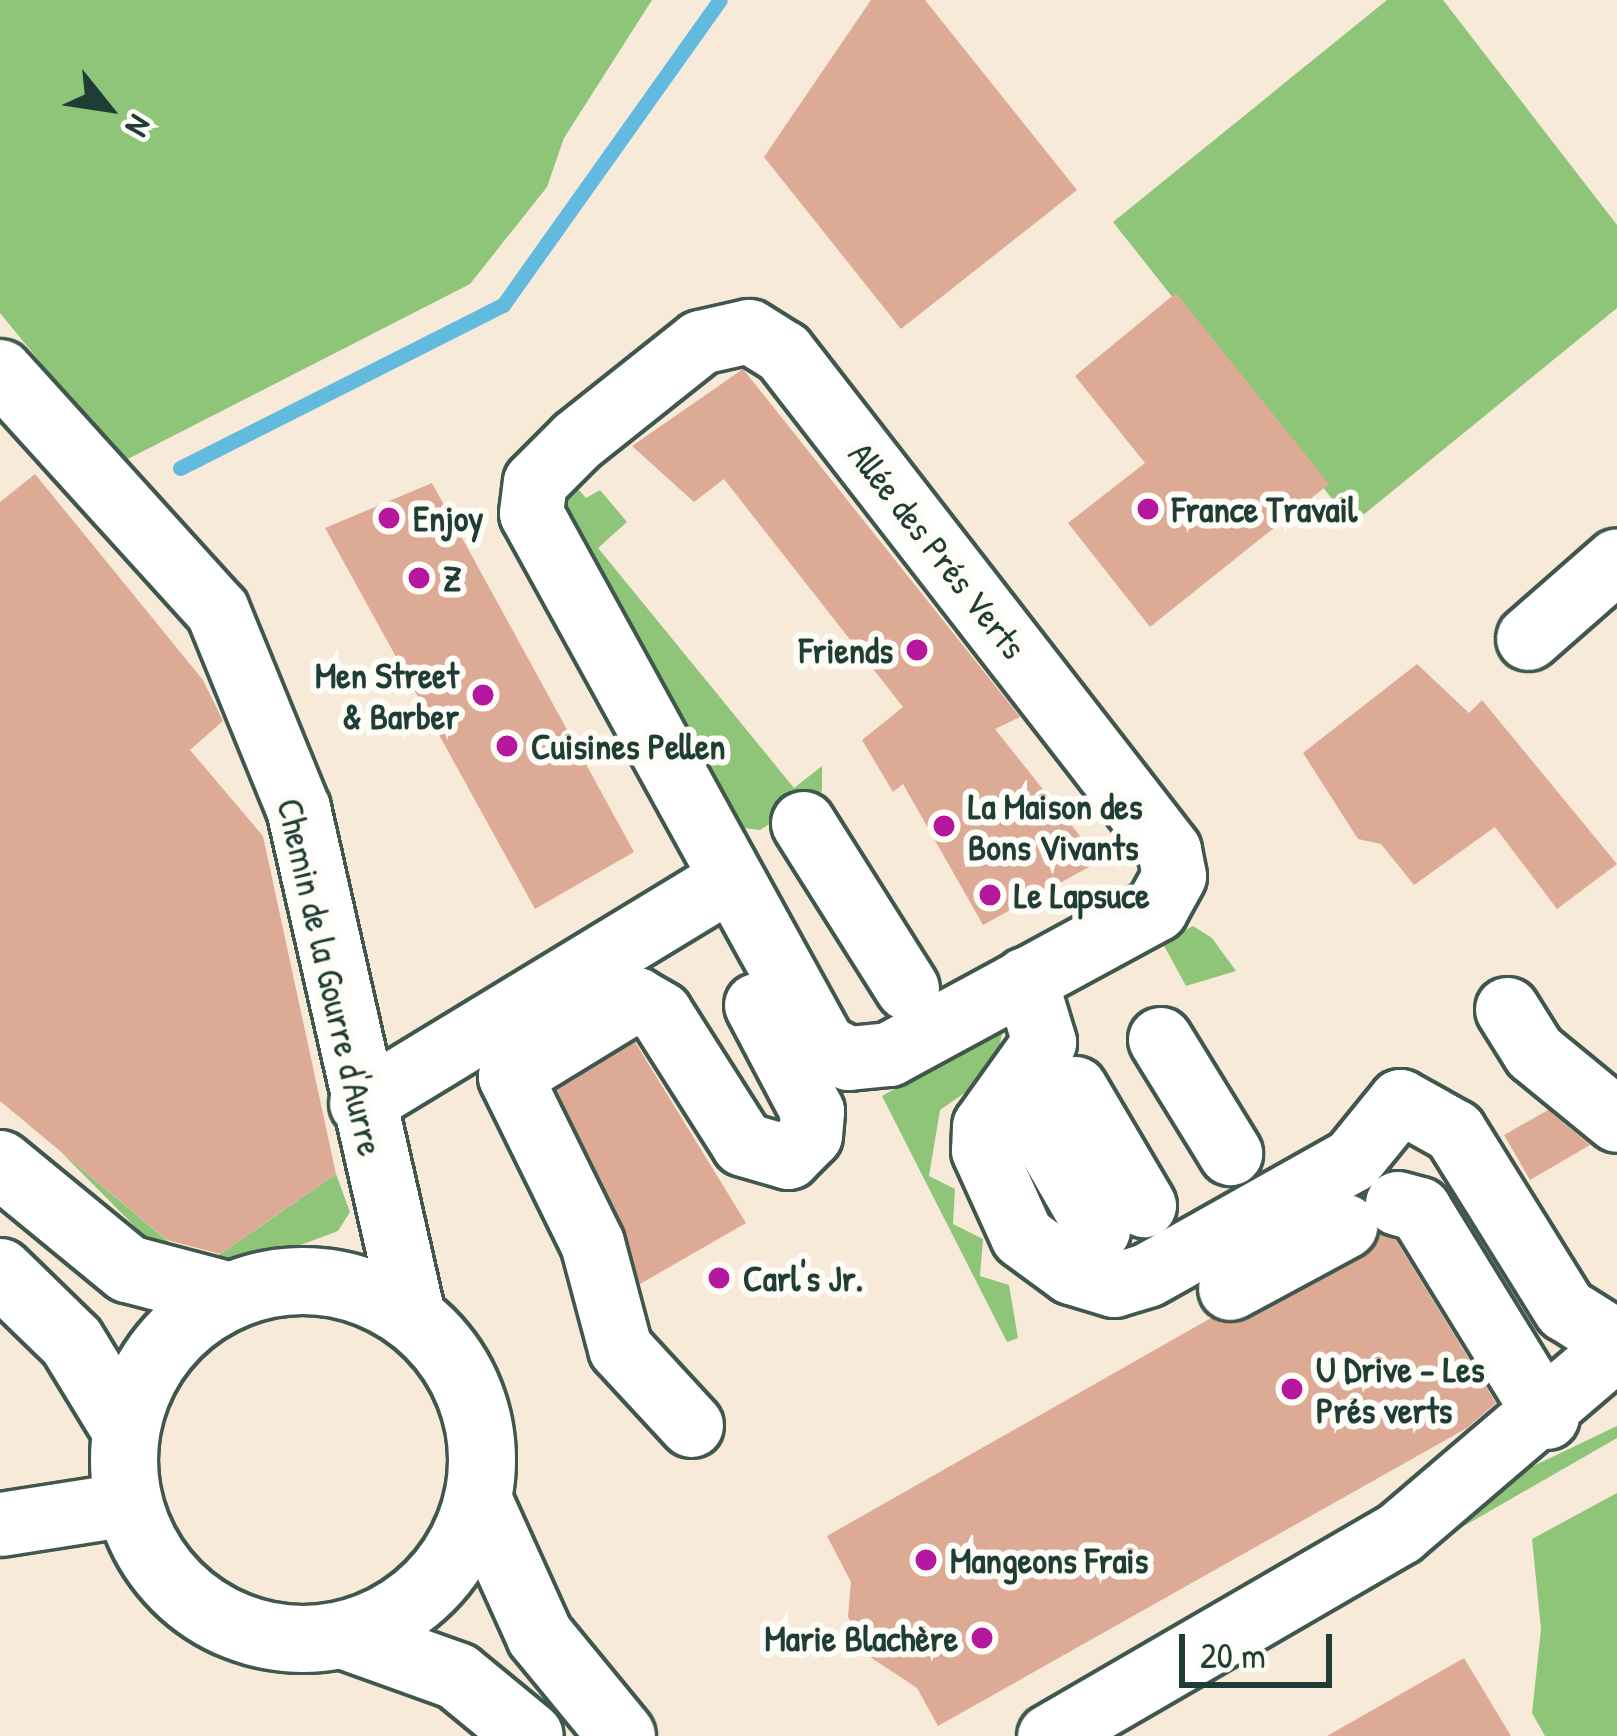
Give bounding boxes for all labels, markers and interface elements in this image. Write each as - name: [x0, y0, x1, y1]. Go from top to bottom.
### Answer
- north arrow: [48, 48, 168, 168]
- text: N: [116, 107, 163, 145]
- street label: Allée des Prés Verts: [840, 433, 1036, 667]
- place label: France Travail: [1172, 487, 1357, 531]
- place label: Enjoy: [413, 496, 483, 540]
- marker: France Travail: [1135, 496, 1161, 522]
- marker: Enjoy: [376, 505, 402, 531]
- place label: Z: [443, 556, 461, 600]
- marker: Z: [406, 565, 432, 591]
- place label: Friends: [799, 628, 893, 672]
- marker: Friends: [904, 637, 930, 663]
- place label: Men Street & Barber: [315, 652, 459, 737]
- marker: Men Street & Barber: [470, 682, 496, 708]
- place label: Cuisines Pellen: [531, 724, 726, 768]
- marker: Cuisines Pellen: [494, 733, 520, 759]
- place label: La Maison des Bons Vivants: [968, 783, 1143, 868]
- street label: Chemin de la Gourre d'Aurre: [269, 794, 393, 1160]
- marker: La Maison des Bons Vivants: [931, 813, 957, 839]
- place label: Le Lapsuce: [1014, 873, 1149, 917]
- marker: Le Lapsuce: [977, 882, 1003, 908]
- place label: Carl's Jr.: [743, 1256, 863, 1300]
- marker: Carl's Jr.: [706, 1265, 732, 1291]
- place label: U Drive - Les Prés verts: [1316, 1346, 1485, 1431]
- marker: U Drive - Les Prés verts: [1279, 1376, 1305, 1402]
- place label: Mangeons Frais: [950, 1538, 1148, 1582]
- marker: Mangeons Frais: [913, 1547, 939, 1573]
- scale bar: [1185, 1610, 1338, 1684]
- place label: Marie Blachère: [764, 1616, 958, 1660]
- marker: Marie Blachère: [969, 1625, 995, 1651]
- text: 20 m: [1200, 1630, 1266, 1679]

